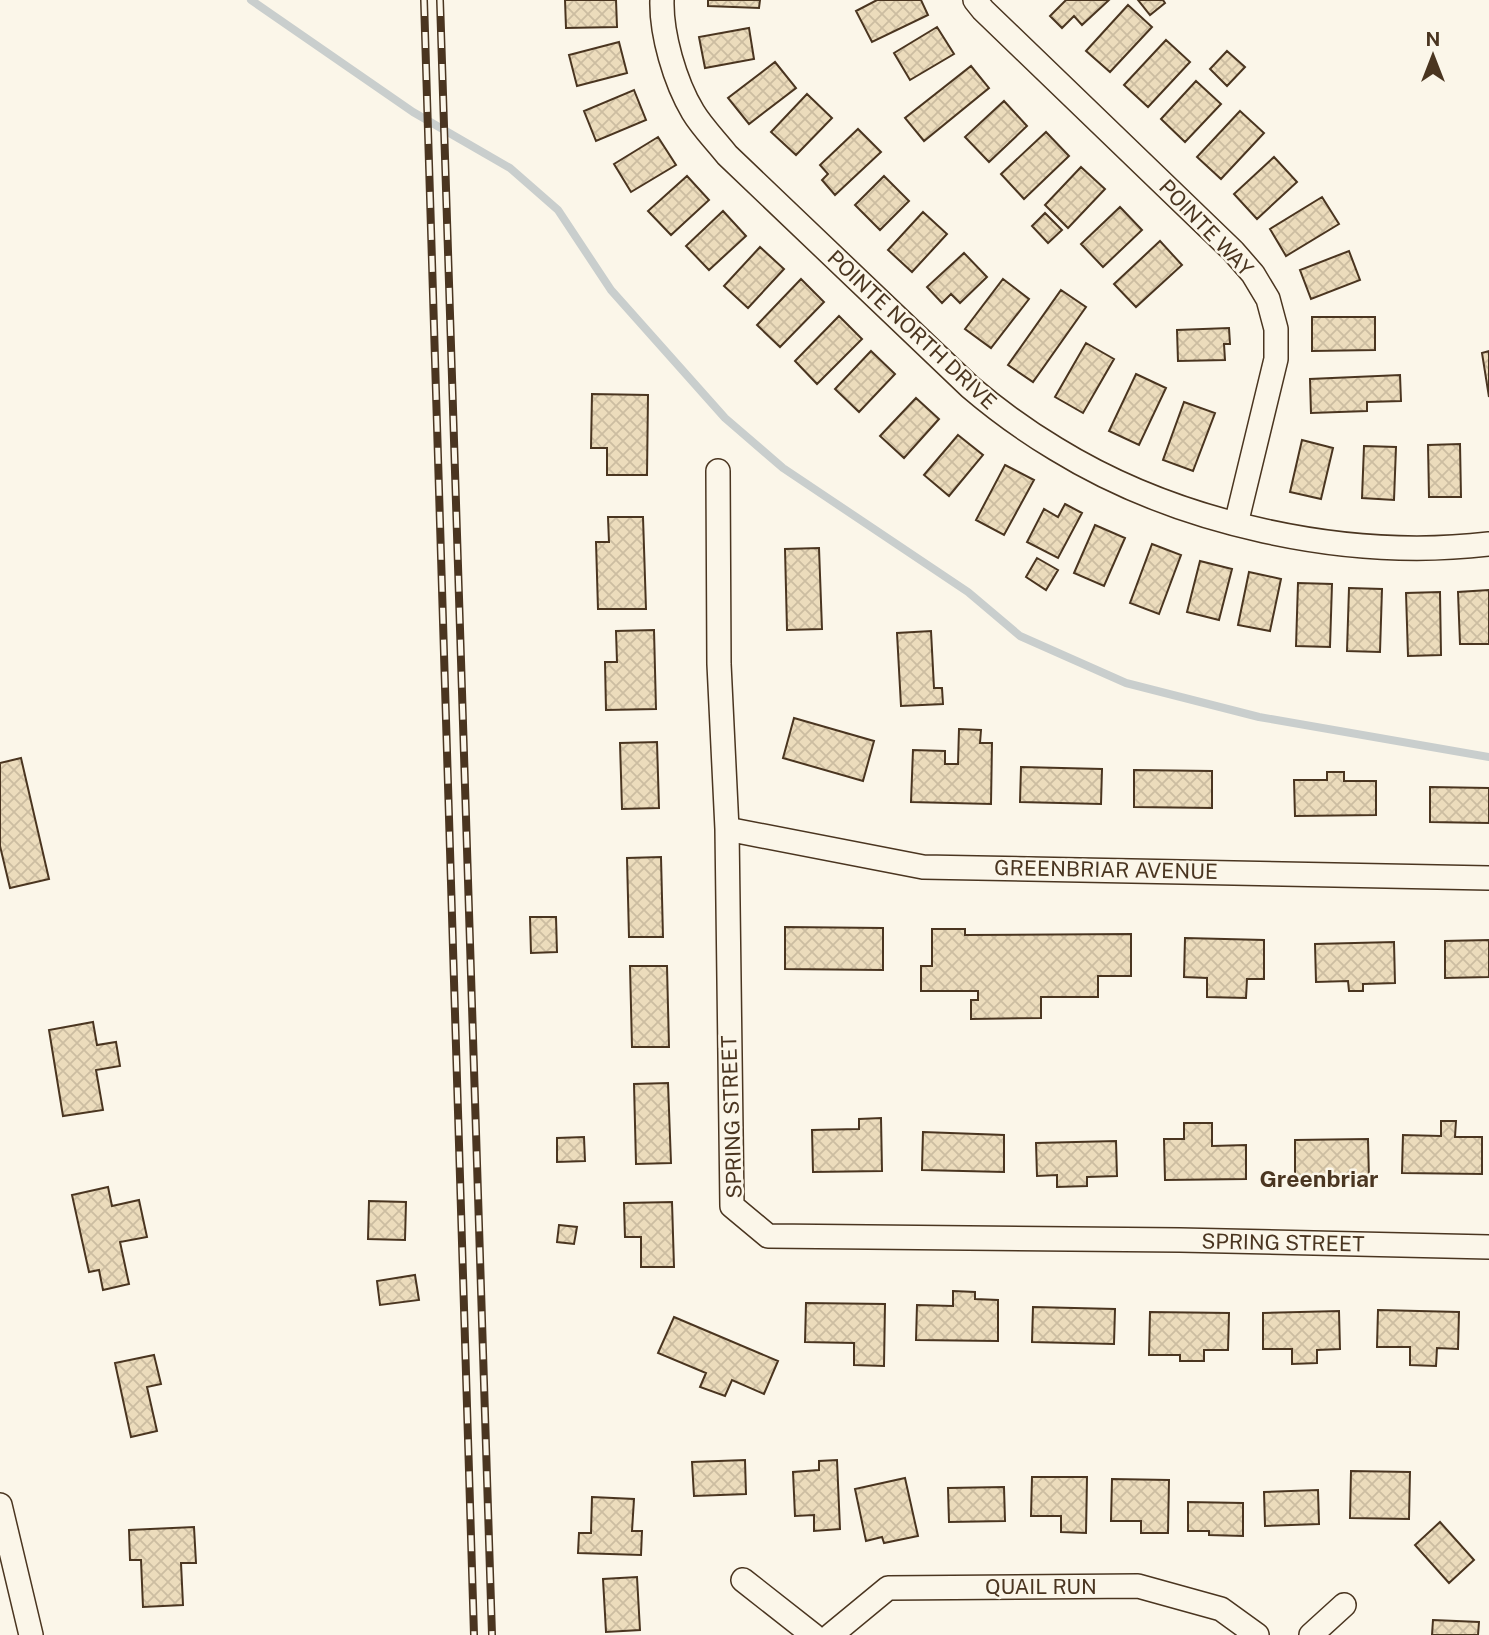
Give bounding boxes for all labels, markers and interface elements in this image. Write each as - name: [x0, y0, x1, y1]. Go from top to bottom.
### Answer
- north arrow: [1398, 21, 1468, 91]
- text: N: [1426, 28, 1440, 50]
- street label: POINTE WAY: [1154, 174, 1259, 281]
- street label: POINTE NORTH DRIVE: [823, 245, 1002, 414]
- street label: GREENBRIAR AVENUE: [994, 855, 1218, 884]
- street label: SPRING STREET: [716, 1035, 747, 1199]
- district label: Greenbriar: [1259, 1165, 1379, 1192]
- street label: SPRING STREET: [1201, 1229, 1365, 1256]
- street label: QUAIL RUN: [985, 1574, 1097, 1599]

